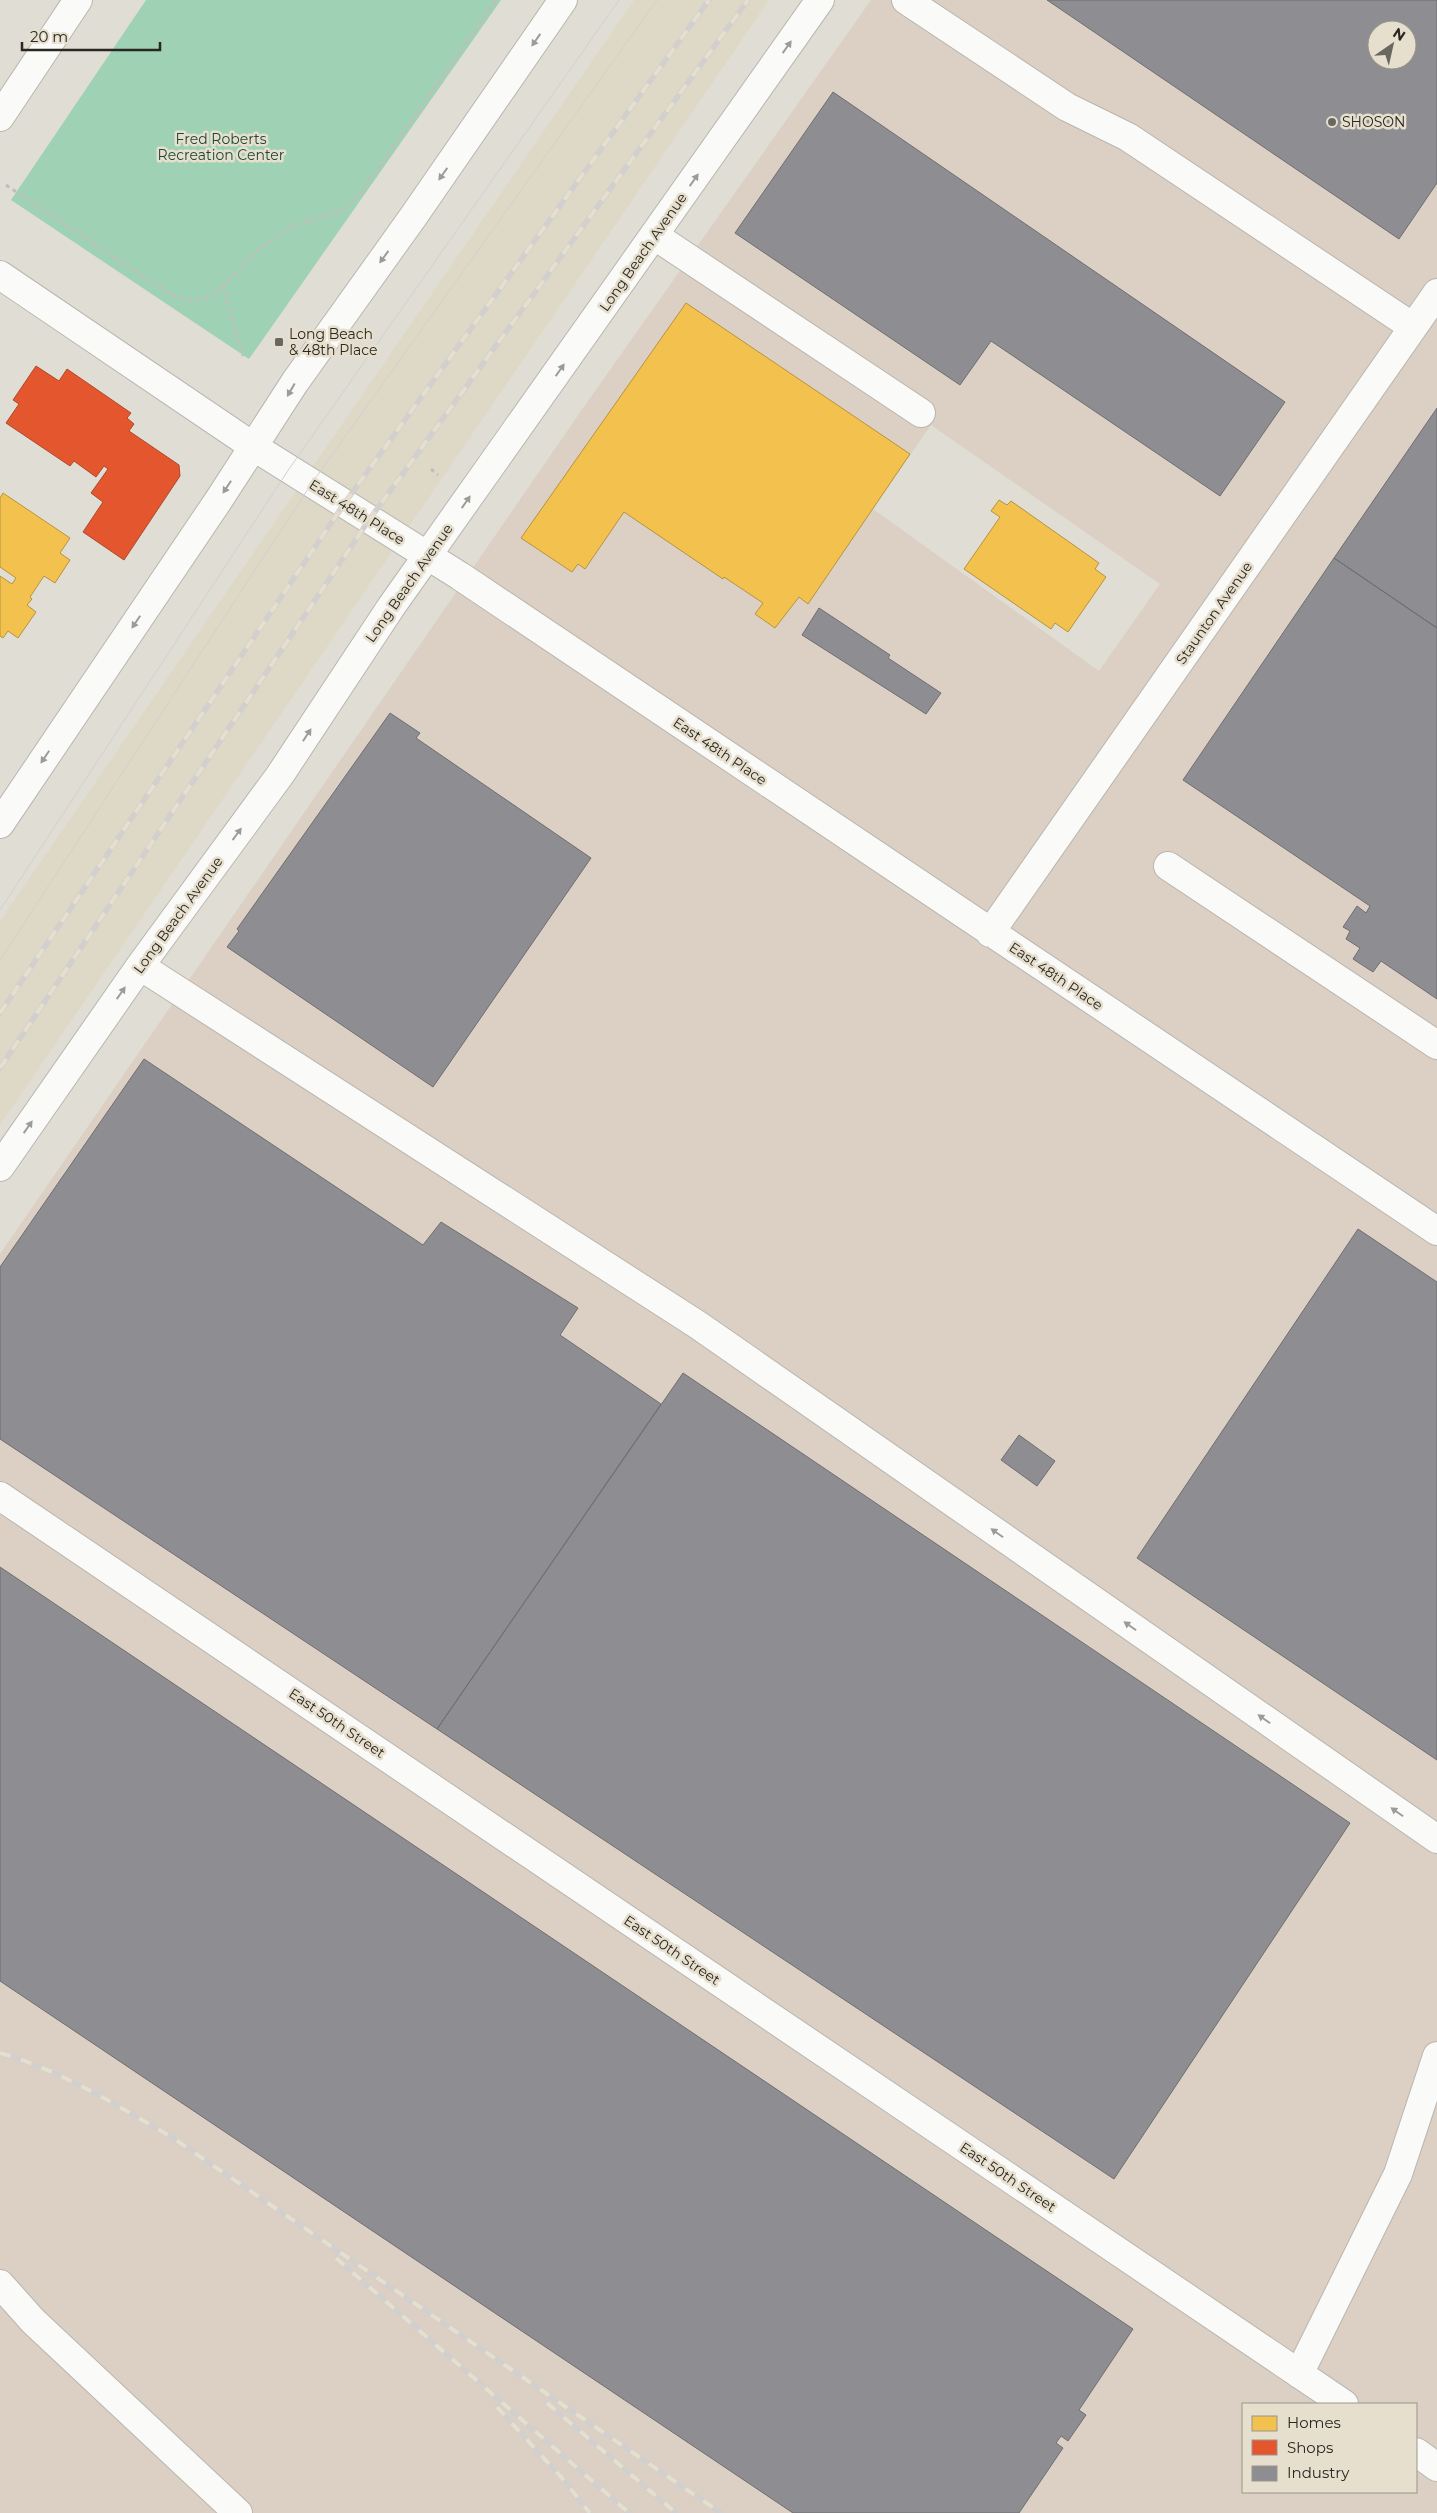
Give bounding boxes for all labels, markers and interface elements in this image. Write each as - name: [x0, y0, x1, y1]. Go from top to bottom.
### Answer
- scale bar: [22, 20, 160, 52]
- north arrow: [1367, 20, 1417, 70]
- text: N: [1390, 24, 1409, 45]
- text: 20 m: [30, 27, 68, 46]
- one-way arrow: [531, 33, 541, 47]
- one-way arrow: [782, 40, 792, 54]
- place label: SHOSON: [1342, 113, 1405, 131]
- marker: SHOSON: [1326, 116, 1338, 128]
- park label: Fred Roberts Recreation Center: [158, 130, 285, 164]
- one-way arrow: [438, 167, 448, 180]
- one-way arrow: [689, 173, 699, 187]
- street label: Long Beach Avenue: [595, 189, 691, 315]
- one-way arrow: [379, 250, 390, 263]
- place label: Long Beach & 48th Place: [289, 325, 377, 359]
- marker: Long Beach & 48th Place: [273, 336, 285, 348]
- one-way arrow: [555, 363, 565, 377]
- one-way arrow: [286, 383, 295, 396]
- street label: East 48th Place: [306, 475, 408, 549]
- one-way arrow: [222, 481, 232, 494]
- one-way arrow: [461, 496, 471, 509]
- street label: Long Beach Avenue: [361, 520, 457, 646]
- street label: Staunton Avenue: [1172, 558, 1256, 668]
- one-way arrow: [131, 615, 141, 629]
- street label: East 48th Place: [670, 713, 770, 789]
- one-way arrow: [302, 728, 312, 741]
- one-way arrow: [40, 750, 50, 764]
- one-way arrow: [232, 827, 242, 841]
- street label: Long Beach Avenue: [129, 853, 227, 977]
- street label: East 48th Place: [1006, 938, 1106, 1014]
- one-way arrow: [116, 987, 126, 1000]
- one-way arrow: [23, 1120, 33, 1133]
- one-way arrow: [990, 1528, 1004, 1538]
- one-way arrow: [1123, 1621, 1137, 1631]
- street label: East 50th Street: [285, 1684, 389, 1762]
- one-way arrow: [1257, 1714, 1270, 1724]
- one-way arrow: [1390, 1807, 1404, 1817]
- street label: East 50th Street: [620, 1911, 724, 1989]
- street label: East 50th Street: [956, 2138, 1060, 2216]
- legend: [1242, 2403, 1417, 2493]
- text: Homes: [1287, 2413, 1341, 2432]
- text: Shops: [1287, 2438, 1333, 2457]
- text: Industry: [1287, 2463, 1350, 2482]

